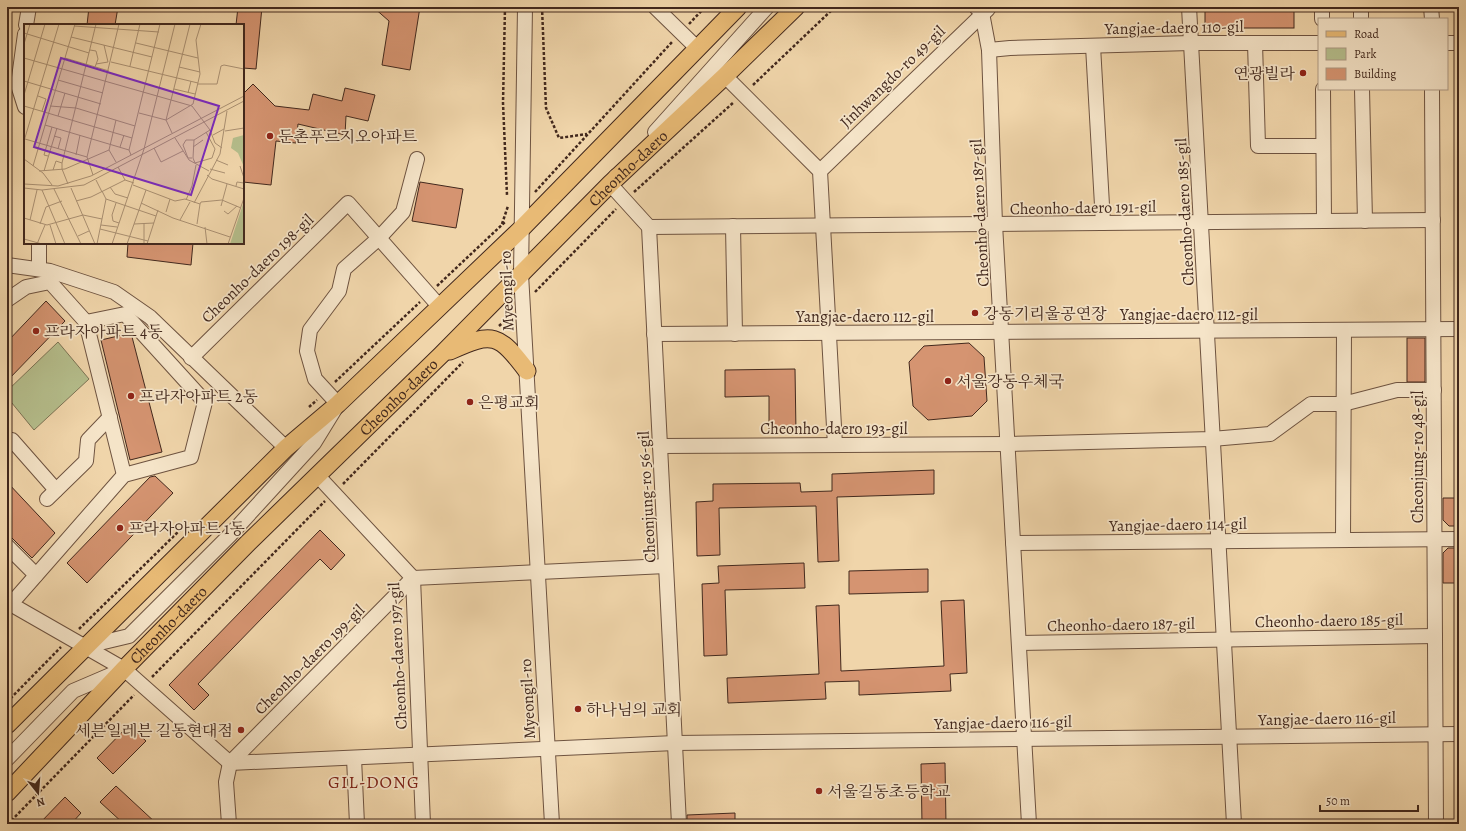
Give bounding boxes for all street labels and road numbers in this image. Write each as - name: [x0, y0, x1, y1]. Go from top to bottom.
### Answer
- street label: Yangjae-daero 110-gil: [1103, 16, 1244, 40]
- street label: Jinhwangdo-ro 49-gil: [835, 21, 950, 133]
- street label: Cheonho-daero: [584, 125, 673, 212]
- street label: Cheonho-daero 185-gil: [1170, 137, 1200, 286]
- street label: Cheonho-daero 187-gil: [965, 138, 995, 287]
- street label: Cheonho-daero 191-gil: [1010, 196, 1156, 220]
- street label: Cheonho-daero 198-gil: [197, 209, 319, 328]
- street label: Myeongil-ro: [495, 250, 519, 332]
- street label: Yangjae-daero 112-gil: [1119, 304, 1258, 326]
- street label: Yangjae-daero 112-gil: [795, 306, 934, 328]
- street label: Cheonho-daero: [355, 354, 443, 441]
- street label: Cheonjung-ro 48-gil: [1407, 391, 1429, 523]
- street label: Cheonho-daero 193-gil: [760, 418, 908, 440]
- street label: Cheonjung-ro 56-gil: [633, 430, 661, 563]
- street label: Yangjae-daero 114-gil: [1108, 513, 1247, 537]
- street label: Cheonho-daero: [125, 581, 212, 669]
- street label: Cheonho-daero 197-gil: [383, 582, 413, 730]
- street label: Cheonho-daero 199-gil: [250, 600, 370, 720]
- street label: Cheonho-daero 185-gil: [1255, 609, 1403, 633]
- street label: Cheonho-daero 187-gil: [1047, 613, 1195, 637]
- street label: Myeongil-ro: [515, 658, 541, 740]
- street label: Yangjae-daero 116-gil: [1257, 707, 1396, 731]
- street label: Yangjae-daero 116-gil: [933, 711, 1072, 735]

